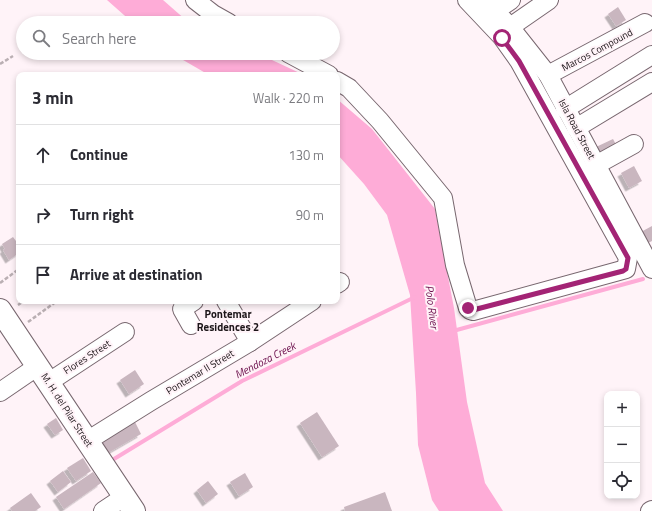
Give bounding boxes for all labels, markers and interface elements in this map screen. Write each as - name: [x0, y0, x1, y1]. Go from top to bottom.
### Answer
- search box: [16, 16, 340, 60]
- street label: Marcos Compound: [559, 25, 635, 75]
- icon: search: [30, 27, 52, 49]
- text: Search here: [62, 27, 136, 50]
- route start: [493, 29, 511, 47]
- text: 3 min: [32, 85, 73, 111]
- text: Walk · 220 m: [253, 88, 324, 108]
- street label: Isla Road Street: [555, 96, 599, 162]
- text: Continue: [70, 143, 128, 166]
- icon: ahead: [32, 144, 54, 166]
- text: 130 m: [288, 145, 324, 165]
- text: Turn right: [70, 203, 134, 226]
- icon: right: [32, 204, 54, 226]
- text: 90 m: [296, 205, 324, 225]
- text: Arrive at destination: [70, 263, 203, 286]
- icon: arrive: [32, 264, 54, 286]
- water label: Polo River: [421, 284, 443, 331]
- route end: [459, 299, 477, 317]
- district label: Pontemar Residences 2: [197, 306, 259, 335]
- street label: Flores Street: [60, 336, 114, 378]
- water label: Mendoza Creek: [232, 337, 299, 382]
- street label: Pontemar II Street: [163, 345, 237, 398]
- street label: M. H. del Pilar Street: [37, 370, 97, 450]
- map controls: [604, 391, 640, 499]
- button: +: [604, 391, 640, 427]
- button: −: [604, 427, 640, 463]
- button: locate: [604, 463, 640, 499]

